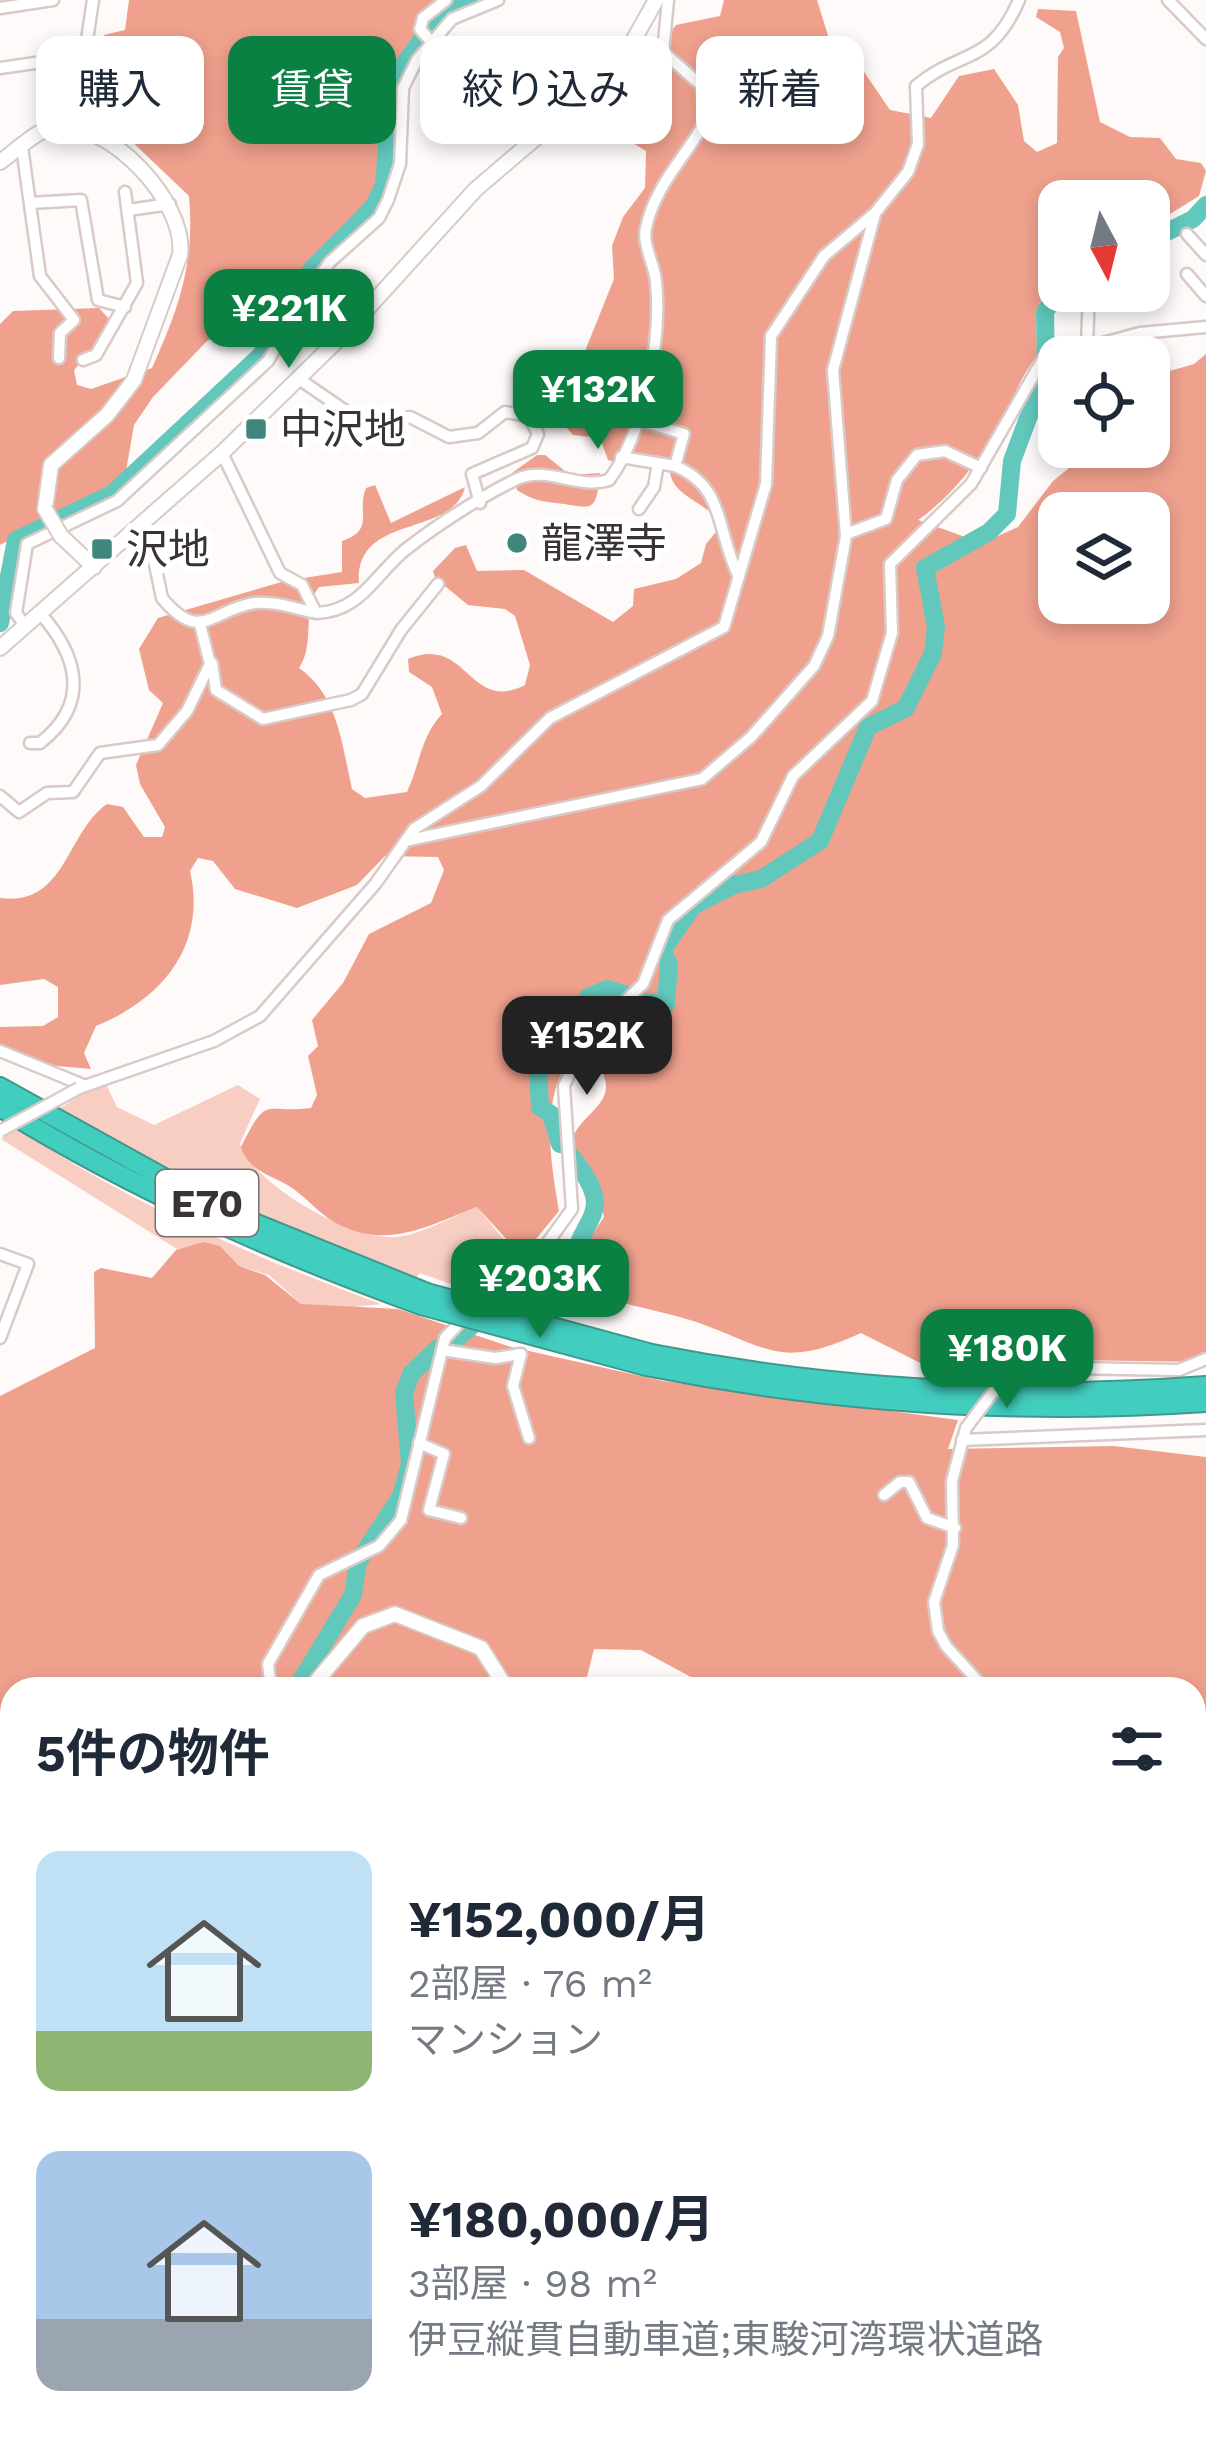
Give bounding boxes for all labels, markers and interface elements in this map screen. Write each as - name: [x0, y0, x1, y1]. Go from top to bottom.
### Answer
- chip: 購入: [36, 36, 204, 144]
- chip: 賃貸: [228, 36, 396, 144]
- chip: 絞り込み: [420, 36, 672, 144]
- chip: 新着: [696, 36, 864, 144]
- north arrow: [1038, 180, 1170, 312]
- map controls: [1038, 180, 1170, 624]
- pin: ¥221K: [205, 269, 373, 371]
- text: ¥221K: [231, 285, 347, 330]
- button: locate: [1038, 336, 1170, 468]
- pin: ¥132K: [514, 350, 682, 452]
- text: ¥132K: [540, 366, 656, 411]
- place label: 中沢地: [280, 405, 406, 454]
- marker: 中沢地: [243, 416, 269, 442]
- button: layers: [1038, 492, 1170, 624]
- place label: 龍澤寺: [541, 519, 667, 568]
- place label: 沢地: [126, 525, 210, 574]
- marker: 龍澤寺: [504, 530, 530, 556]
- marker: 沢地: [89, 536, 115, 562]
- pin: ¥152K: [503, 996, 671, 1098]
- text: ¥152K: [529, 1012, 645, 1057]
- road number: E70: [156, 1170, 258, 1236]
- pin: ¥203K: [456, 1239, 624, 1341]
- text: ¥203K: [478, 1255, 602, 1300]
- pin: ¥180K: [923, 1309, 1091, 1411]
- text: ¥180K: [947, 1325, 1067, 1370]
- icon: filters: [1104, 1716, 1170, 1782]
- text: 5件の物件: [36, 1724, 270, 1783]
- text: ¥152,000/月: [408, 1890, 711, 1949]
- icon: home: [132, 1899, 276, 2043]
- text: 2部屋 · 76 m²: [408, 1961, 652, 2006]
- text: マンション: [408, 2017, 603, 2062]
- text: ¥180,000/月: [408, 2190, 715, 2249]
- icon: home: [132, 2199, 276, 2343]
- text: 3部屋 · 98 m²: [408, 2261, 657, 2306]
- text: 伊豆縦貫自動車道;東駿河湾環状道路: [408, 2317, 1044, 2362]

